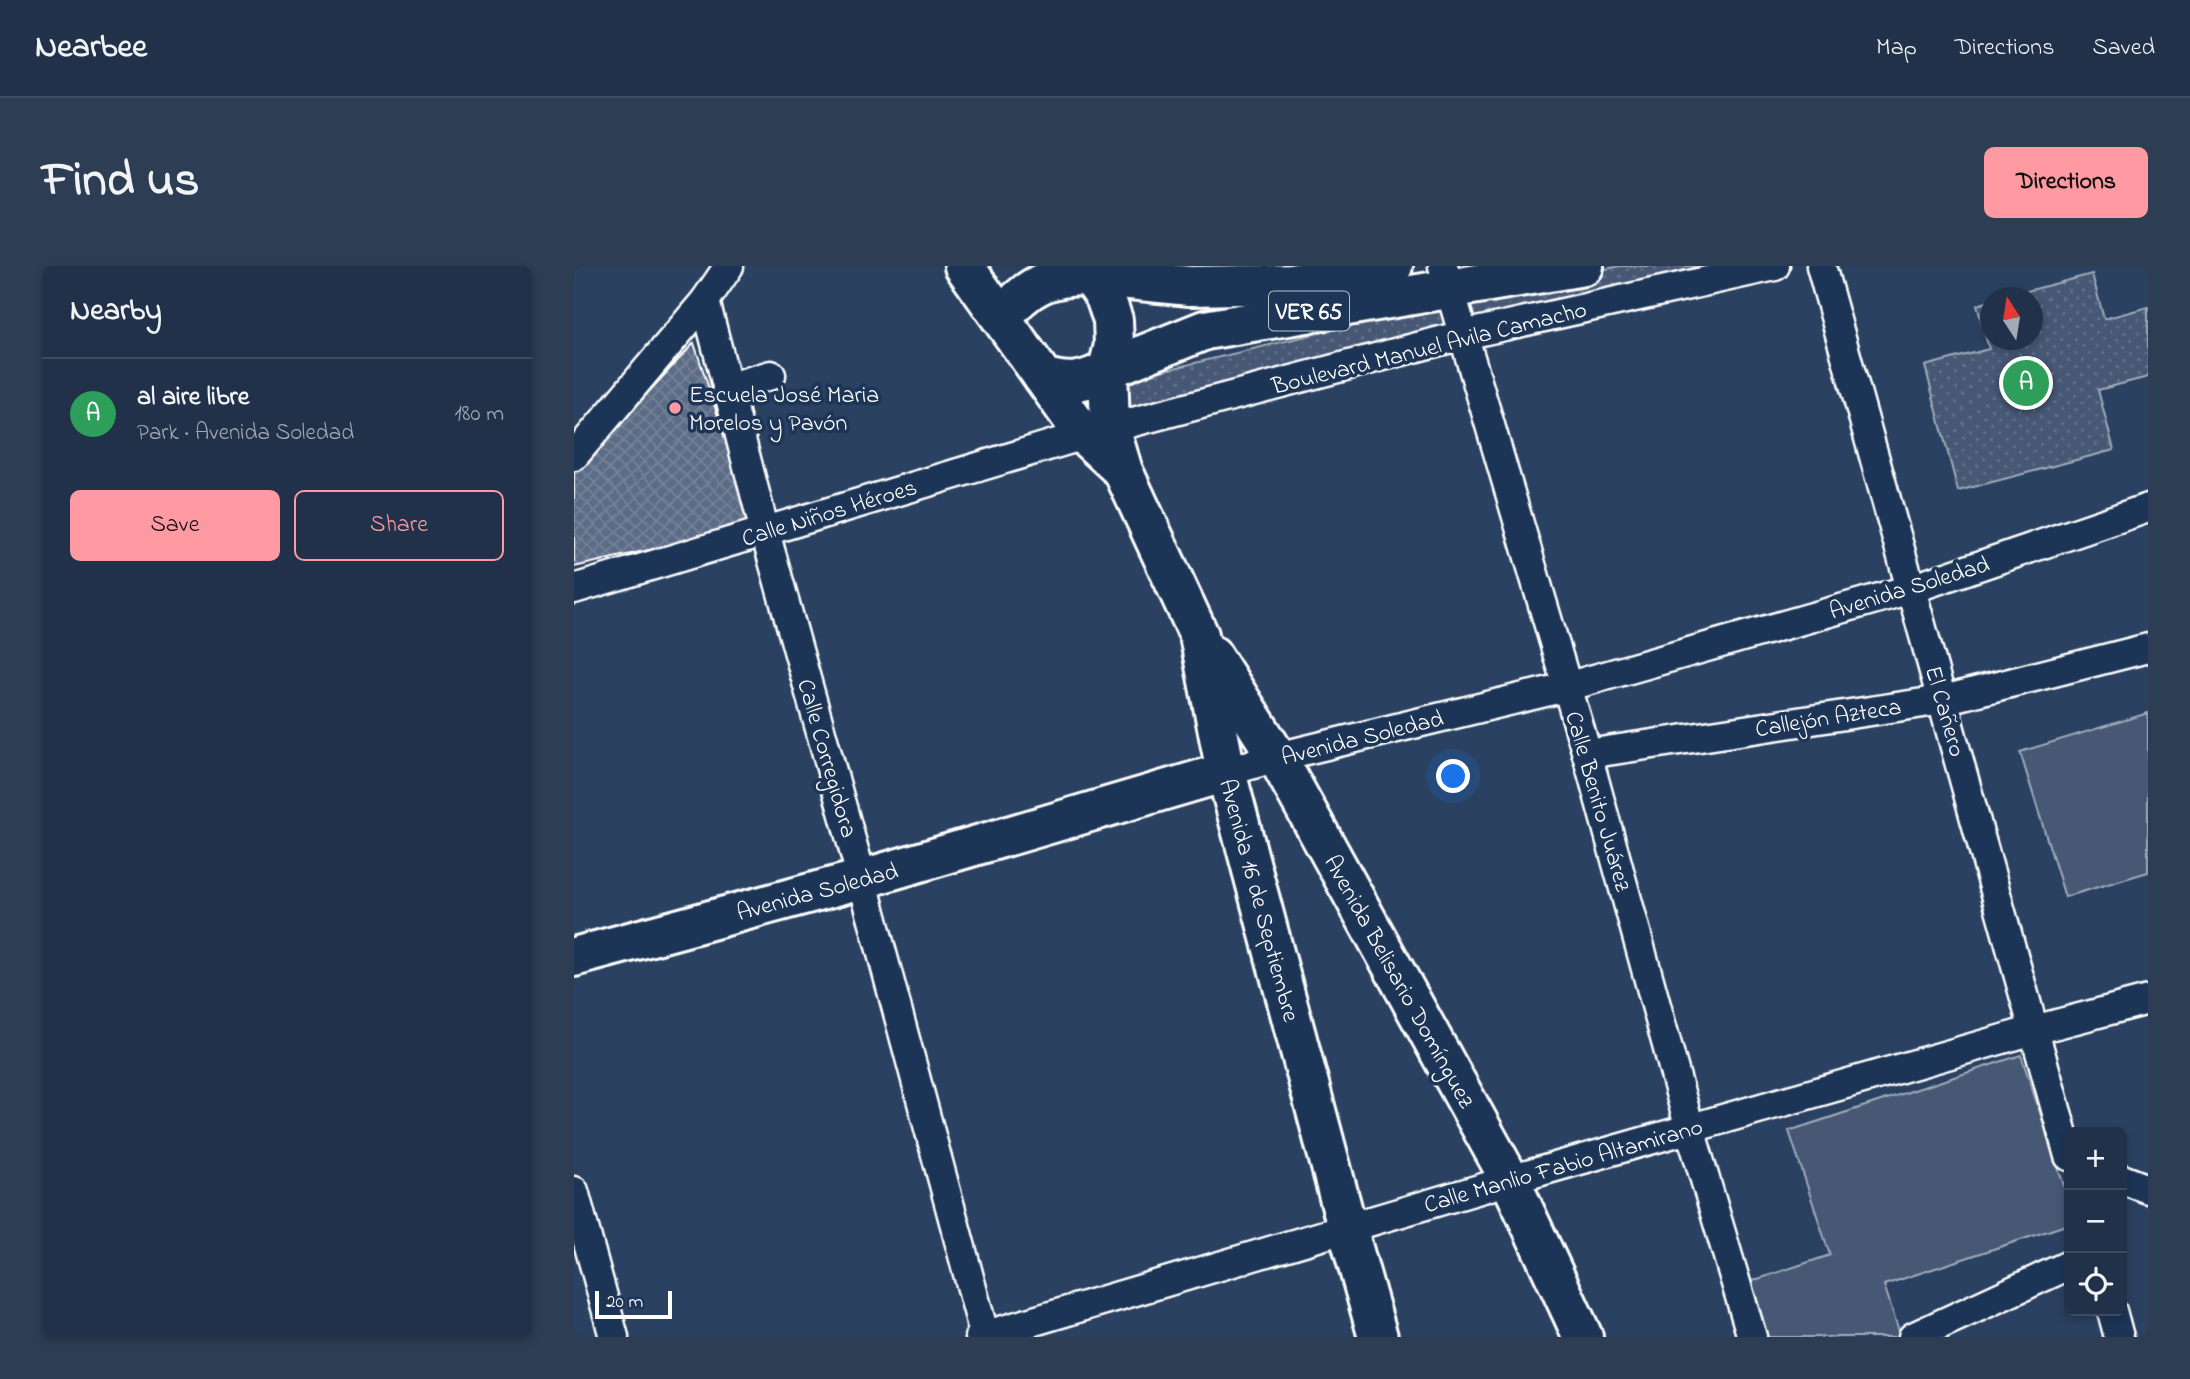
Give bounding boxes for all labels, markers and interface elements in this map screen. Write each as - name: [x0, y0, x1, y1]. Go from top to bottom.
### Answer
- text: Nearbee: [35, 24, 147, 72]
- text: Map: [1876, 31, 1917, 66]
- text: Directions: [1955, 31, 2054, 66]
- text: Saved: [2092, 31, 2155, 66]
- text: Find us: [42, 146, 199, 218]
- button: Directions: [1984, 147, 2148, 218]
- north arrow: [1980, 287, 2043, 350]
- text: Nearby: [70, 290, 162, 334]
- road number: VER 65: [1269, 292, 1349, 330]
- street label: Boulevard Manuel Avila Camacho: [1267, 293, 1591, 406]
- pin: A: [2003, 357, 2049, 409]
- text: al aire libre: [137, 379, 249, 417]
- place label: Escuela José Maria Morelos y Pavón: [689, 379, 879, 443]
- text: A: [86, 398, 100, 431]
- text: 180 m: [455, 398, 504, 431]
- marker: Escuela José Maria Morelos y Pavón: [667, 400, 683, 416]
- text: Park · Avenida Soledad: [137, 417, 354, 450]
- street label: Calle Niños Héroes: [738, 471, 922, 558]
- button: Save: [70, 490, 280, 561]
- button: Share: [294, 490, 504, 561]
- street label: Avenida Soledad: [1825, 548, 1995, 630]
- street label: El Cañero: [1914, 662, 1973, 761]
- street label: Calle Corregidora: [786, 675, 865, 842]
- street label: Callejón Azteca: [1753, 691, 1904, 748]
- street label: Avenida Soledad: [1278, 702, 1448, 776]
- street label: Calle Benito Juárez: [1554, 707, 1639, 897]
- your location: [1436, 759, 1470, 793]
- street label: Avenida 16 de Septiembre: [1208, 775, 1307, 1026]
- street label: Avenida Belisario Domínguez: [1313, 849, 1483, 1116]
- street label: Avenida Soledad: [733, 855, 903, 932]
- street label: Calle Manlio Fabio Altamirano: [1420, 1111, 1707, 1224]
- map controls: [2064, 1127, 2127, 1316]
- button: +: [2064, 1127, 2127, 1190]
- button: −: [2064, 1190, 2127, 1253]
- button: locate: [2064, 1253, 2127, 1316]
- scale bar: [595, 1288, 672, 1320]
- text: 20 m: [606, 1289, 643, 1316]

